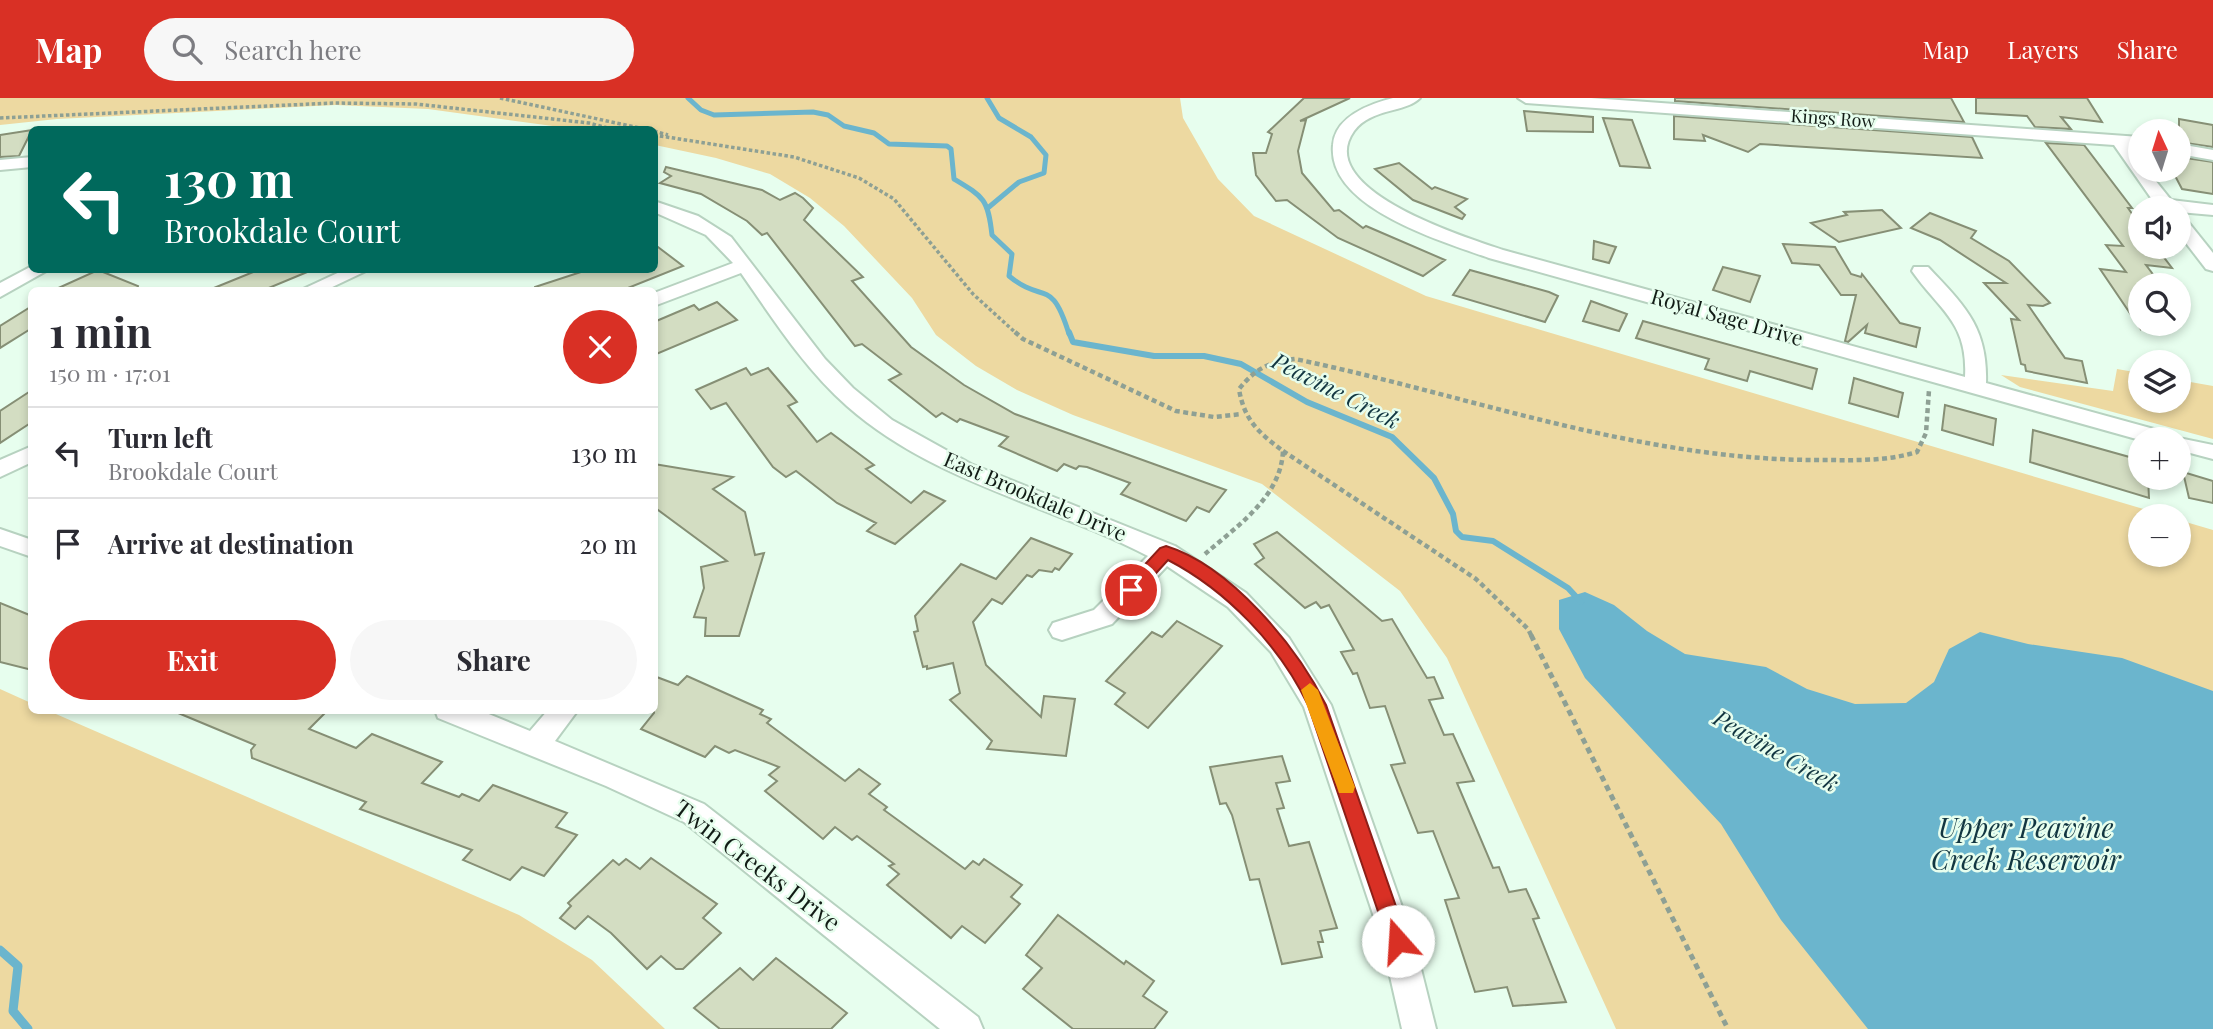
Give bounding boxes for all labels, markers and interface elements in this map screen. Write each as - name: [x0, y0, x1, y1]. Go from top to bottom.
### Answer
- search box: [144, 18, 634, 81]
- text: Map: [35, 27, 102, 71]
- icon: search: [168, 30, 206, 68]
- text: Search here: [224, 32, 362, 67]
- text: Map: [1923, 33, 1969, 65]
- text: Layers: [2007, 33, 2079, 65]
- text: Share: [2117, 33, 2178, 65]
- street label: Kings Row: [1790, 103, 1876, 133]
- north arrow: [2128, 119, 2191, 182]
- map controls: [2128, 119, 2191, 567]
- text: 130 m: [164, 145, 294, 210]
- icon: left: [49, 154, 140, 245]
- button: sound: [2128, 196, 2191, 259]
- text: Brookdale Court: [164, 208, 400, 251]
- button: search: [2128, 273, 2191, 336]
- street label: Royal Sage Drive: [1648, 281, 1807, 351]
- text: 1 min: [49, 303, 152, 359]
- button: close: [563, 310, 637, 384]
- water label: Peavine Creek: [1266, 344, 1406, 435]
- button: layers: [2128, 350, 2191, 413]
- text: 150 m · 17:01: [49, 357, 171, 388]
- text: Turn left: [108, 420, 213, 455]
- button: +: [2128, 427, 2191, 490]
- icon: left: [49, 434, 87, 472]
- text: 130 m: [571, 435, 637, 470]
- street label: East Brookdale Drive: [940, 444, 1132, 546]
- text: Brookdale Court: [108, 455, 278, 486]
- button: −: [2128, 504, 2191, 567]
- icon: arrive: [49, 525, 87, 563]
- text: Arrive at destination: [108, 526, 354, 561]
- text: 20 m: [579, 526, 637, 561]
- pin: [1101, 560, 1161, 620]
- icon: arrive: [1112, 571, 1150, 609]
- button: Exit: [49, 620, 336, 700]
- button: Share: [350, 620, 637, 700]
- water label: Peavine Creek: [1708, 701, 1845, 798]
- street label: Twin Creeks Drive: [669, 791, 848, 937]
- water label: Upper Peavine Creek Reservoir: [1931, 808, 2122, 877]
- position arrow: [1361, 904, 1435, 978]

